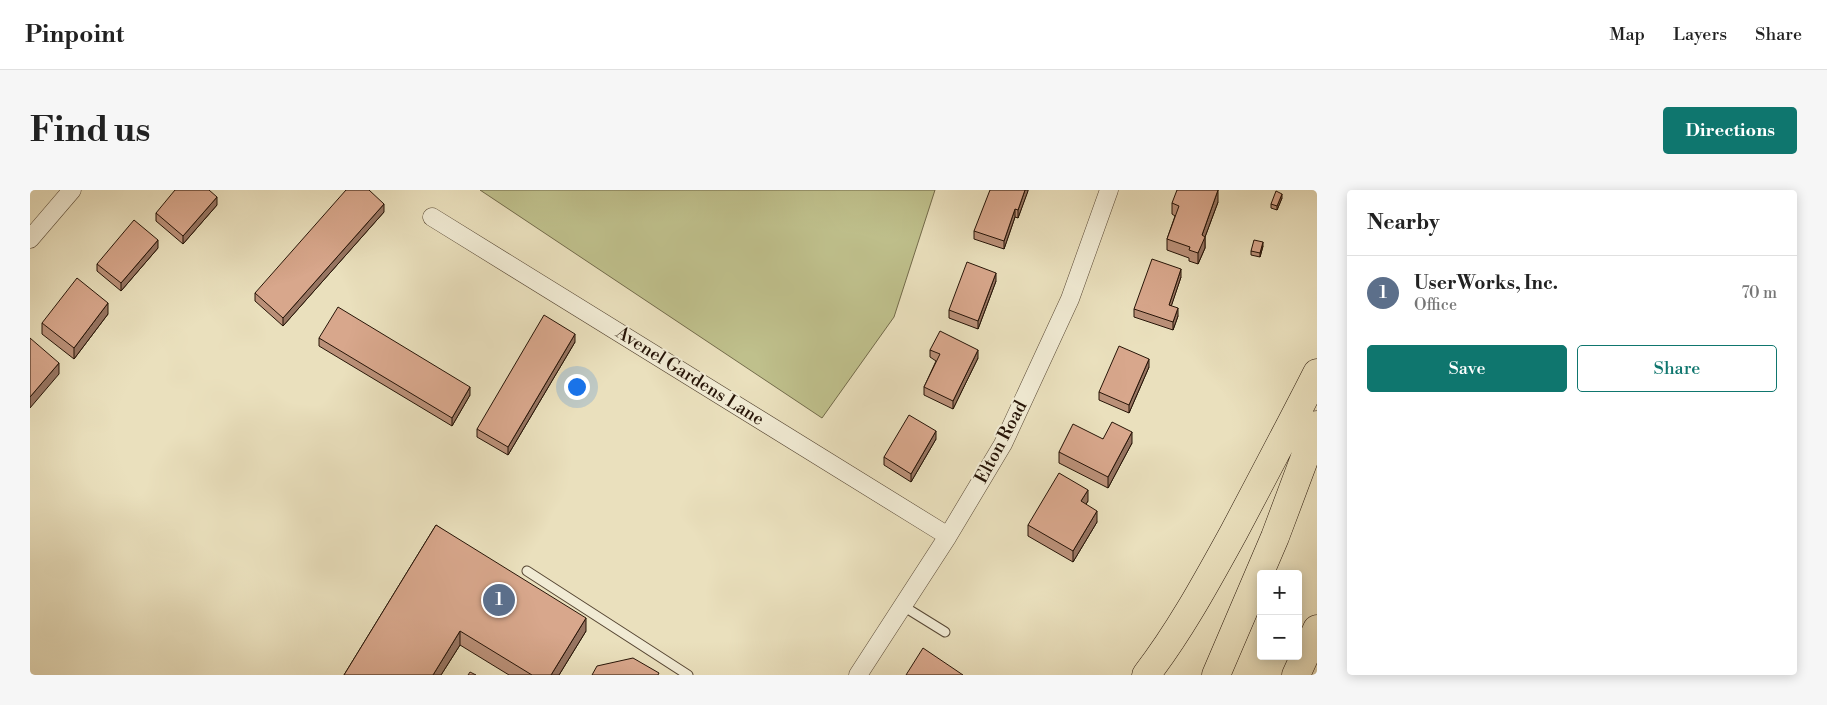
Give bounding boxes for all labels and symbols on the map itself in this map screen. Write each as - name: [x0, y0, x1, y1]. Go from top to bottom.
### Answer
- street label: Avenel Gardens Lane: [611, 321, 768, 431]
- your location: [564, 374, 590, 400]
- street label: Elton Road: [970, 396, 1033, 487]
- pin: 1: [483, 581, 515, 619]

